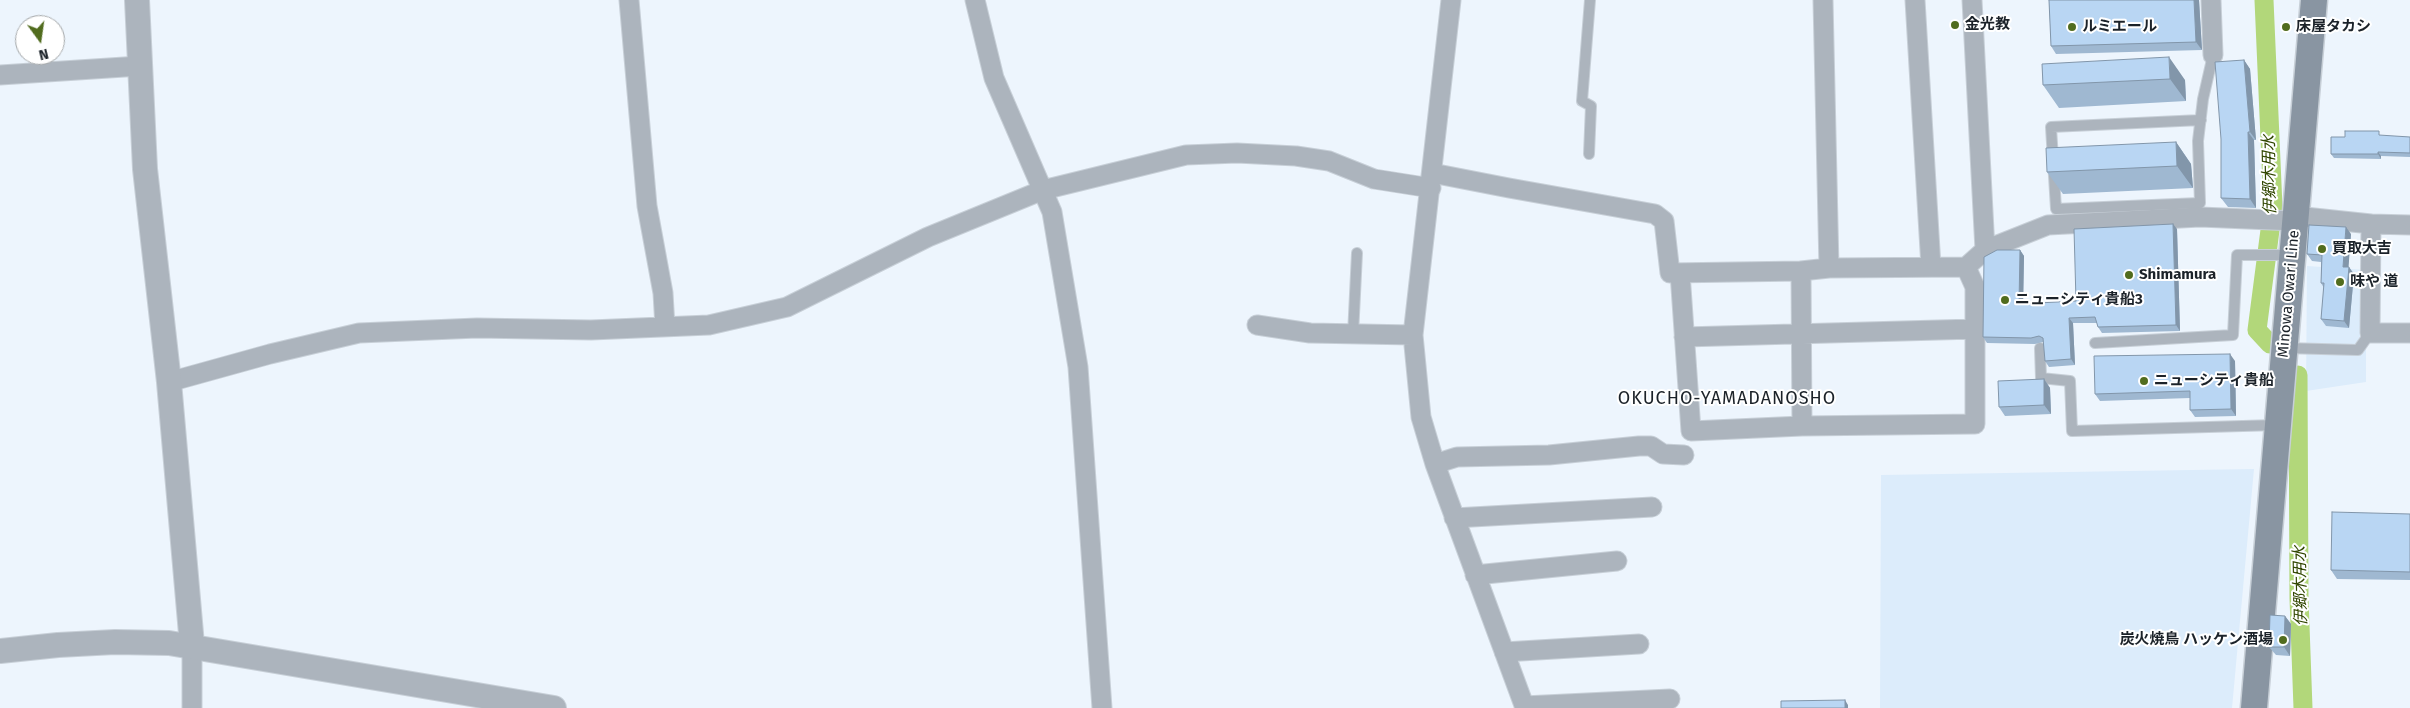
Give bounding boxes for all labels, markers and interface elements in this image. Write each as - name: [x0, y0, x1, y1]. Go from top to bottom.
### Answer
- north arrow: [15, 15, 65, 65]
- place label: 金光教: [1965, 16, 2010, 34]
- place label: ルミエール: [2082, 18, 2157, 36]
- place label: 床屋タカシ: [2296, 18, 2371, 36]
- marker: 金光教: [1949, 19, 1961, 31]
- marker: ルミエール: [2066, 21, 2078, 33]
- marker: 床屋タカシ: [2280, 21, 2292, 33]
- text: N: [37, 45, 50, 63]
- water label: 伊郷木用水: [2260, 135, 2280, 215]
- street label: Minowa Owari Line: [2274, 229, 2304, 359]
- place label: 買取大吉: [2332, 240, 2392, 258]
- marker: 買取大吉: [2316, 243, 2328, 255]
- place label: Shimamura: [2139, 266, 2216, 284]
- marker: Shimamura: [2123, 269, 2135, 281]
- place label: 味や 道: [2350, 273, 2399, 291]
- marker: 味や 道: [2334, 276, 2346, 288]
- place label: ニューシティ貴船3: [2015, 291, 2143, 309]
- marker: ニューシティ貴船3: [1999, 294, 2011, 306]
- place label: ニューシティ貴船: [2154, 372, 2274, 390]
- marker: ニューシティ貴船: [2138, 375, 2150, 387]
- district label: OKUCHO-YAMADANOSHO: [1615, 388, 1839, 410]
- water label: 伊郷木用水: [2291, 546, 2311, 626]
- place label: 炭火焼鳥 ハッケン酒場: [2119, 631, 2273, 649]
- marker: 炭火焼鳥 ハッケン酒場: [2277, 634, 2289, 646]

